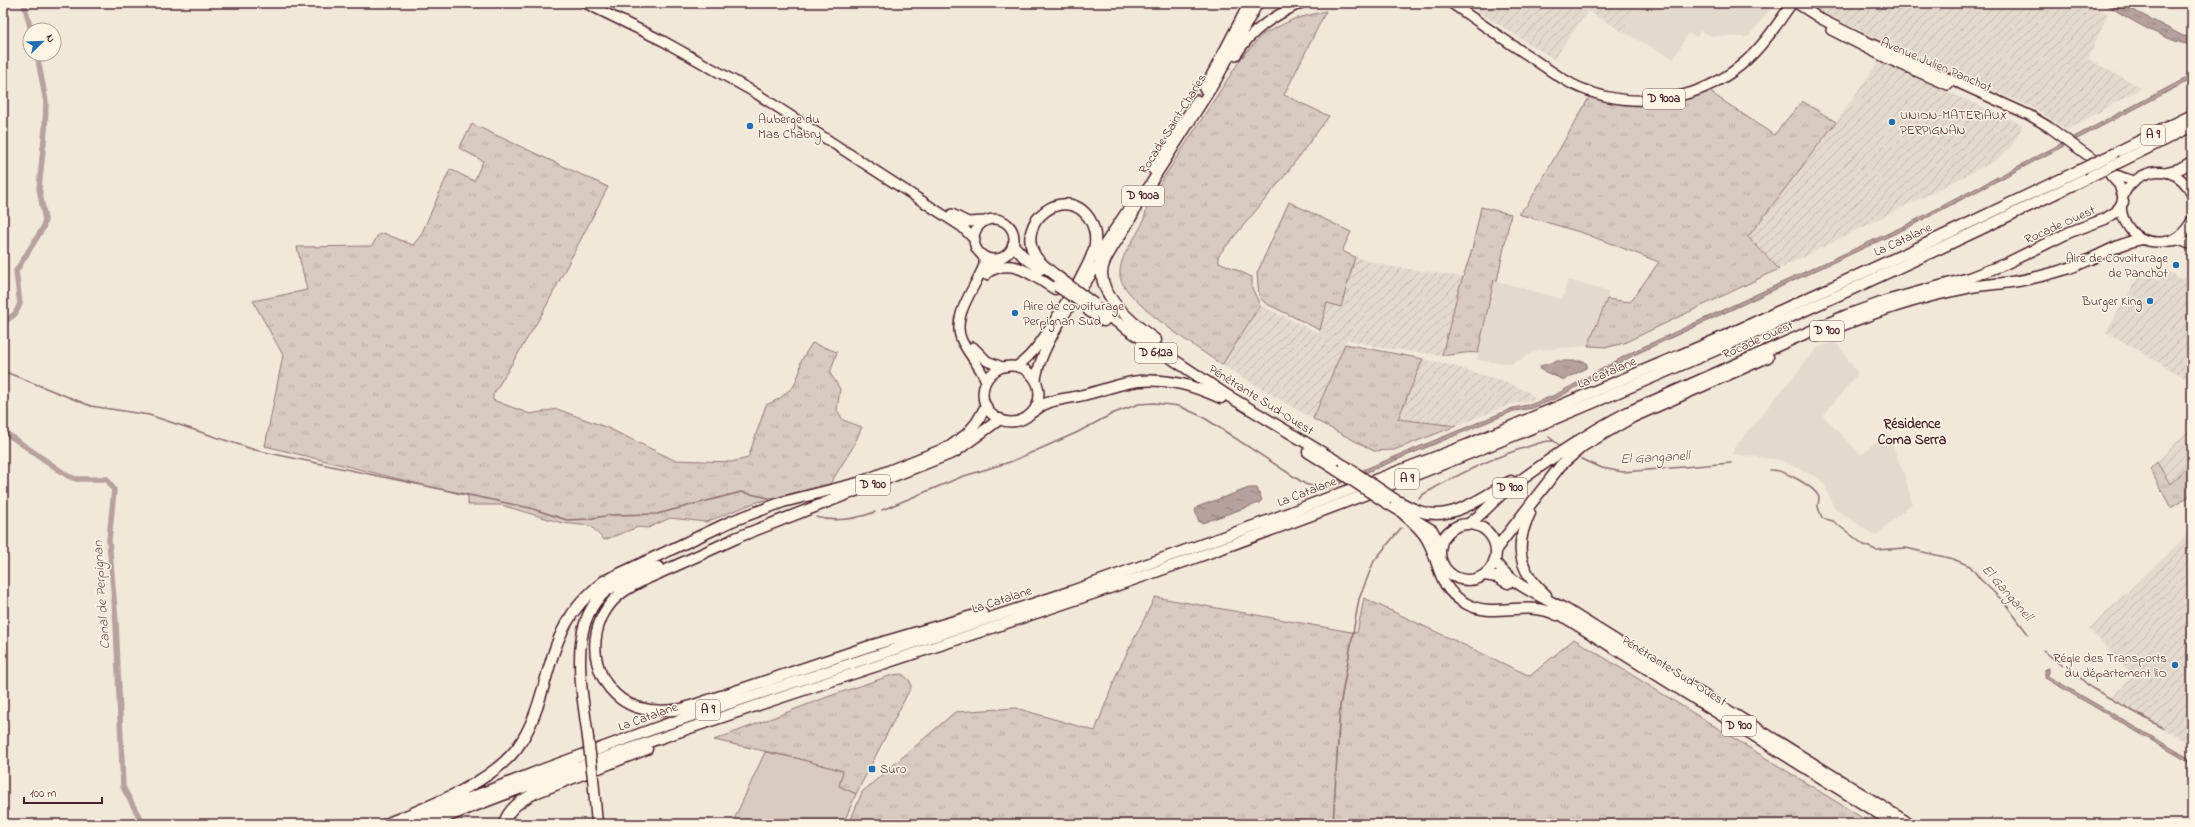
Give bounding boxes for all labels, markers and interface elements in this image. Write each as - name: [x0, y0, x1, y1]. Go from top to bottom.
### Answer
- north arrow: [22, 22, 62, 62]
- text: N: [41, 32, 59, 45]
- street label: Avenue Julien Panchot: [1877, 33, 1995, 97]
- street label: Rocade Saint-Charles: [1134, 70, 1212, 178]
- road number: D 900a: [1643, 89, 1685, 109]
- place label: UNION-MATERIAUX PERPIGNAN: [1900, 106, 2008, 140]
- place label: Auberge du Mas Chabry: [758, 110, 821, 145]
- marker: UNION-MATERIAUX PERPIGNAN: [1887, 117, 1897, 127]
- marker: Auberge du Mas Chabry: [745, 121, 755, 131]
- road number: A 9: [2141, 125, 2165, 145]
- road number: D 900a: [1122, 186, 1164, 206]
- street label: Rocade Ouest: [2021, 201, 2099, 249]
- street label: La Catalane: [1871, 218, 1935, 262]
- place label: Aire de Covoiturage de Panchot: [2066, 249, 2169, 283]
- marker: Aire de Covoiturage de Panchot: [2171, 260, 2181, 270]
- place label: Burger King: [2081, 292, 2142, 312]
- marker: Burger King: [2145, 296, 2155, 306]
- place label: Aire de covoiturage Perpignan Sud: [1023, 297, 1124, 332]
- marker: Aire de covoiturage Perpignan Sud: [1010, 308, 1020, 318]
- street label: Rocade Ouest: [1719, 316, 1797, 364]
- road number: D 900: [1810, 321, 1844, 341]
- road number: D 612a: [1135, 343, 1177, 363]
- street label: La Catalane: [1575, 352, 1639, 394]
- street label: Pénétrante Sud-Ouest: [1205, 360, 1318, 440]
- district label: Résidence Coma Serra: [1878, 414, 1947, 451]
- water label: El Ganganell: [1620, 446, 1692, 470]
- road number: A 9: [1395, 469, 1419, 489]
- street label: La Catalane: [1275, 472, 1340, 512]
- road number: D 900: [856, 475, 890, 495]
- road number: D 900: [1493, 478, 1527, 498]
- water label: Canal de Perpignan: [88, 539, 116, 650]
- water label: El Ganganell: [1976, 560, 2039, 627]
- street label: La Catalane: [970, 581, 1035, 619]
- street label: Pénétrante Sud-Ouest: [1618, 631, 1731, 711]
- place label: Régie des Transports du département liO: [2053, 649, 2167, 683]
- marker: Régie des Transports du département liO: [2170, 660, 2180, 670]
- street label: La Catalane: [616, 697, 681, 737]
- road number: A 9: [696, 700, 720, 720]
- road number: D 900: [1722, 716, 1756, 736]
- place label: Suro: [880, 760, 907, 779]
- marker: Suro: [867, 764, 877, 774]
- scale bar: [24, 779, 102, 805]
- text: 100 m: [30, 785, 57, 803]

